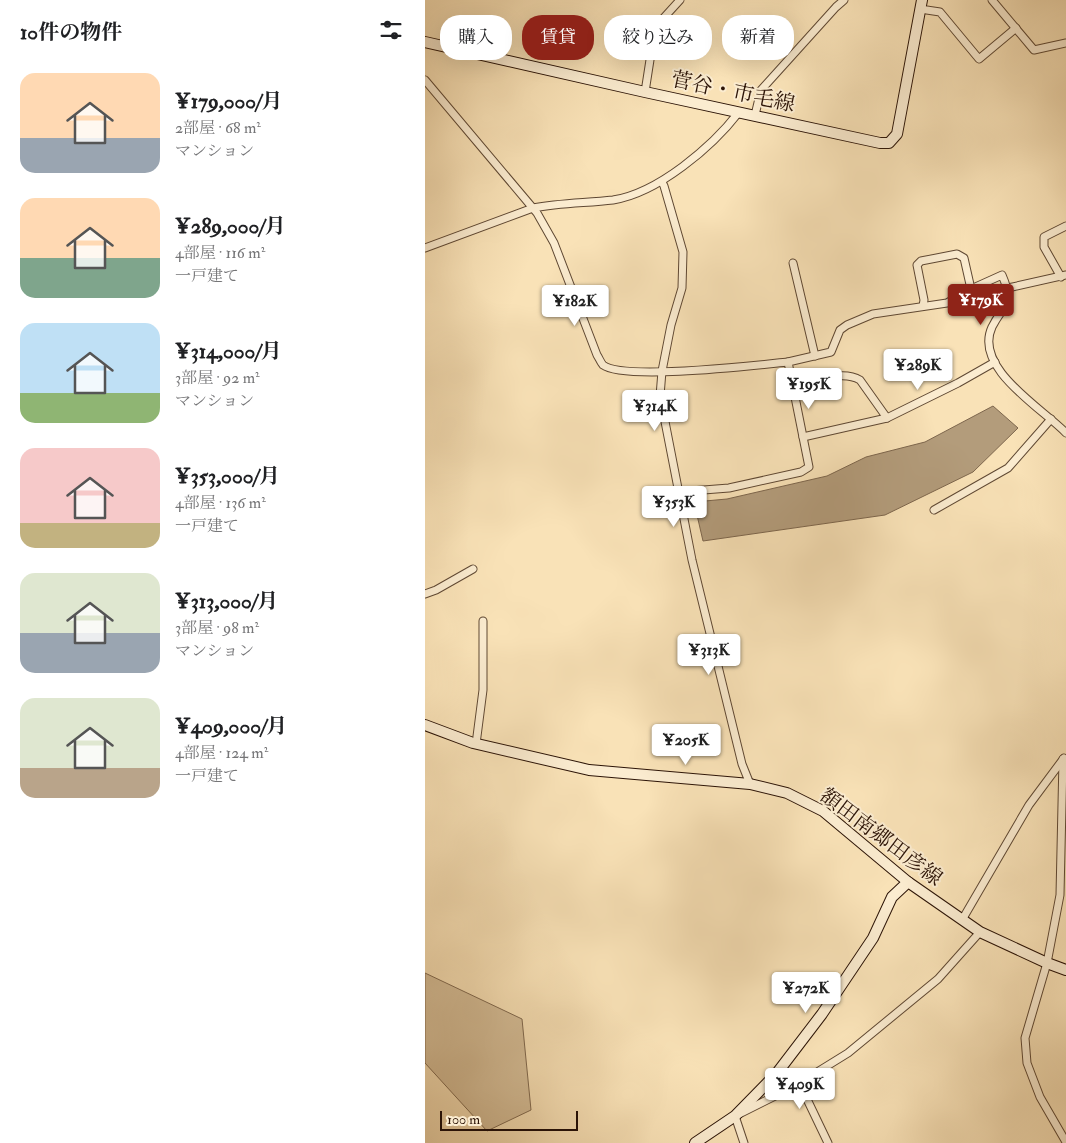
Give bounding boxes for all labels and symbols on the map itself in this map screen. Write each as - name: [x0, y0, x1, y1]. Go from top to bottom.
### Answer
- street label: 菅谷・市毛線: [669, 66, 797, 118]
- pin: ¥182K: [540, 284, 610, 327]
- pin: ¥179K: [946, 284, 1016, 326]
- pin: ¥289K: [883, 348, 953, 391]
- pin: ¥195K: [774, 368, 844, 410]
- pin: ¥314K: [620, 390, 690, 432]
- pin: ¥353K: [639, 486, 709, 528]
- pin: ¥313K: [674, 634, 744, 676]
- pin: ¥205K: [651, 724, 721, 766]
- street label: 額田南郷田彦線: [814, 782, 948, 892]
- pin: ¥272K: [771, 972, 841, 1014]
- pin: ¥409K: [765, 1068, 835, 1110]
- scale bar: [440, 1108, 577, 1131]

